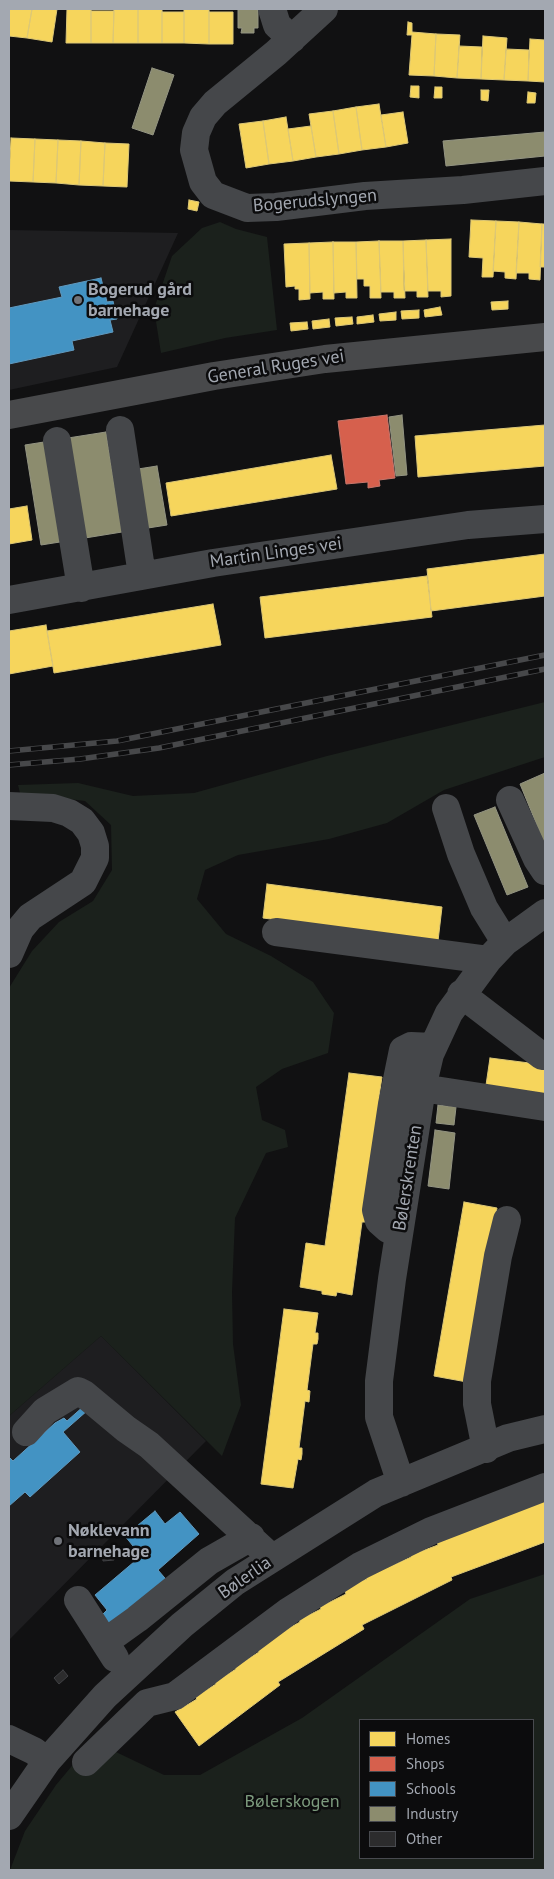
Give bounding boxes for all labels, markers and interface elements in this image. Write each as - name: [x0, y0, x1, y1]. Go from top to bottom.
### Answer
- street label: Bogerudslyngen: [252, 185, 378, 217]
- place label: Bogerud gård barnehage: [88, 279, 192, 322]
- marker: Bogerud gård barnehage: [72, 294, 84, 306]
- street label: General Ruges vei: [206, 346, 346, 388]
- street label: Martin Linges vei: [209, 533, 343, 573]
- street label: Bølerskrenten: [389, 1124, 427, 1232]
- place label: Nøklevann barnehage: [68, 1520, 150, 1562]
- marker: Nøklevann barnehage: [52, 1535, 64, 1547]
- street label: Bølerlia: [214, 1552, 276, 1604]
- legend: [359, 1719, 534, 1859]
- text: Homes: [406, 1729, 450, 1748]
- text: Shops: [406, 1754, 445, 1773]
- text: Schools: [406, 1779, 456, 1798]
- park label: Bølerskogen: [245, 1791, 339, 1813]
- text: Industry: [406, 1804, 458, 1823]
- text: Other: [406, 1829, 442, 1848]

